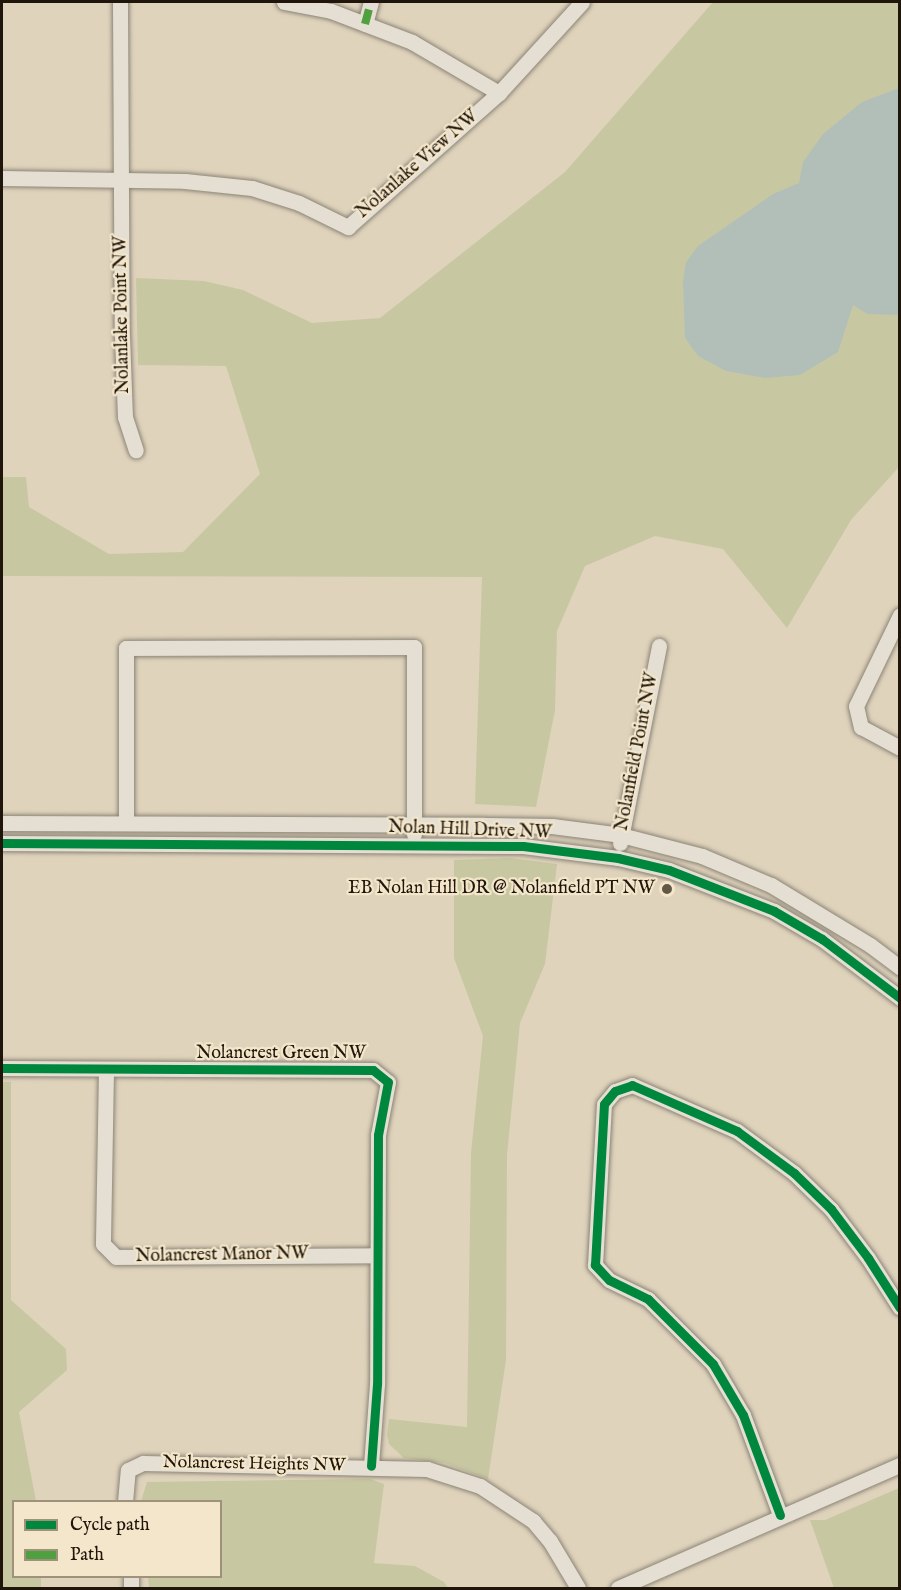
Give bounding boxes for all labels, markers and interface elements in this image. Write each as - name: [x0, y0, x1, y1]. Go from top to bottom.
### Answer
- street label: Nolanlake View NW: [353, 106, 483, 224]
- street label: Nolanlake Point NW: [111, 236, 135, 394]
- street label: Nolanfield Point NW: [612, 671, 664, 833]
- street label: Nolan Hill Drive NW: [388, 817, 552, 845]
- place label: EB Nolan Hill DR @ Nolanfield PT NW: [348, 878, 655, 900]
- marker: EB Nolan Hill DR @ Nolanfield PT NW: [660, 882, 674, 896]
- street label: Nolancrest Green NW: [196, 1043, 366, 1065]
- street label: Nolancrest Manor NW: [135, 1244, 309, 1268]
- street label: Nolancrest Heights NW: [162, 1453, 346, 1477]
- legend: [12, 1500, 222, 1578]
- text: Cycle path: [70, 1514, 150, 1537]
- text: Path: [70, 1544, 104, 1567]

